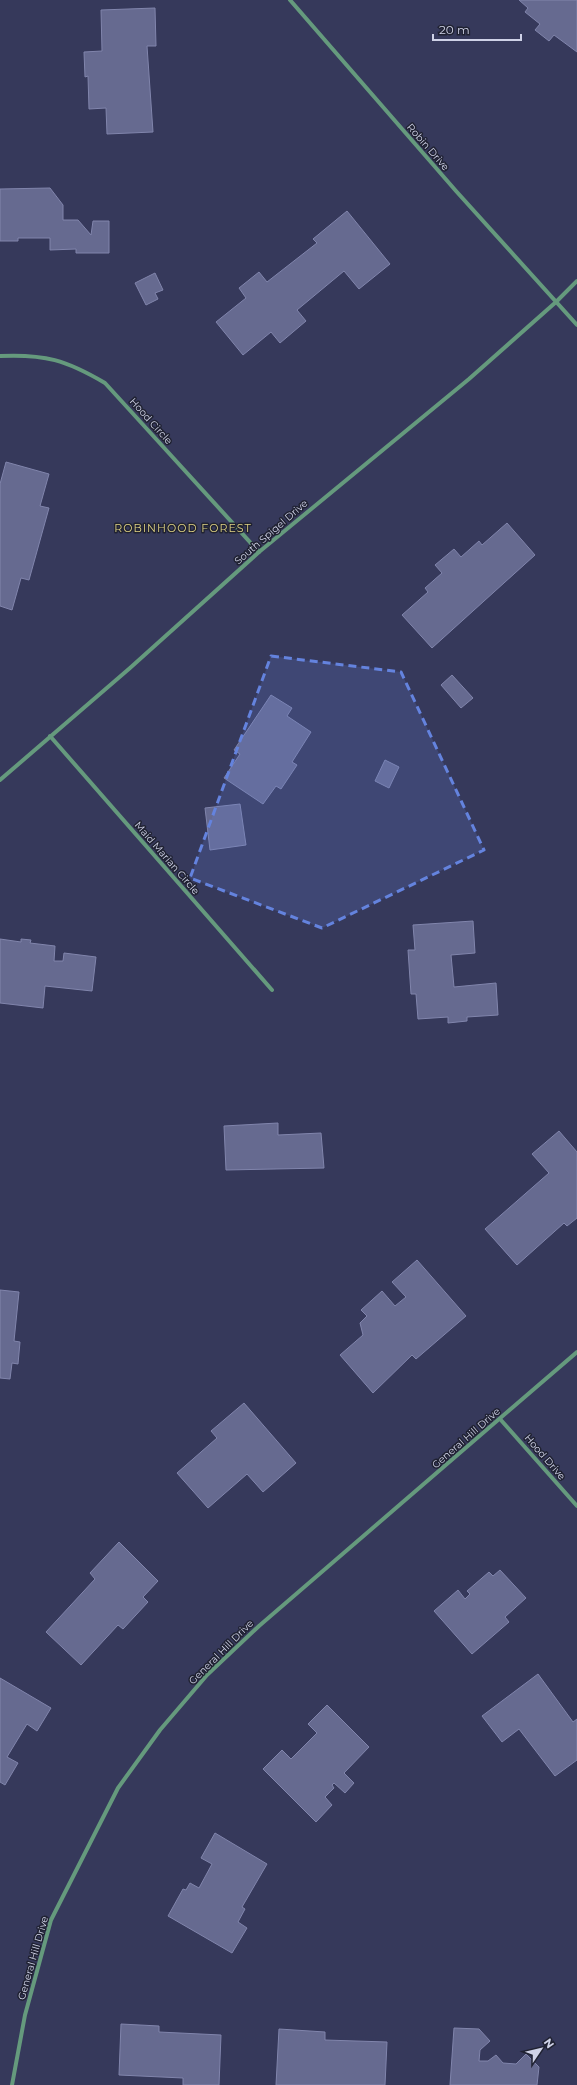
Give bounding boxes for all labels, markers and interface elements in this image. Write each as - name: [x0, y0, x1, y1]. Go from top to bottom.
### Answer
- scale bar: [433, 16, 521, 42]
- text: 20 m: [439, 22, 470, 37]
- street label: Robin Drive: [404, 121, 452, 173]
- street label: Hood Circle: [127, 395, 175, 447]
- street label: South Spigel Drive: [232, 497, 310, 567]
- district label: ROBINHOOD FOREST: [114, 521, 252, 535]
- street label: Maid Marian Circle: [132, 819, 202, 897]
- street label: General Hill Drive: [429, 1405, 503, 1471]
- street label: Hood Drive: [522, 1432, 568, 1482]
- street label: General Hill Drive: [186, 1617, 256, 1687]
- street label: General Hill Drive: [15, 1915, 51, 2001]
- north arrow: [521, 2029, 561, 2069]
- text: N: [541, 2036, 557, 2051]

